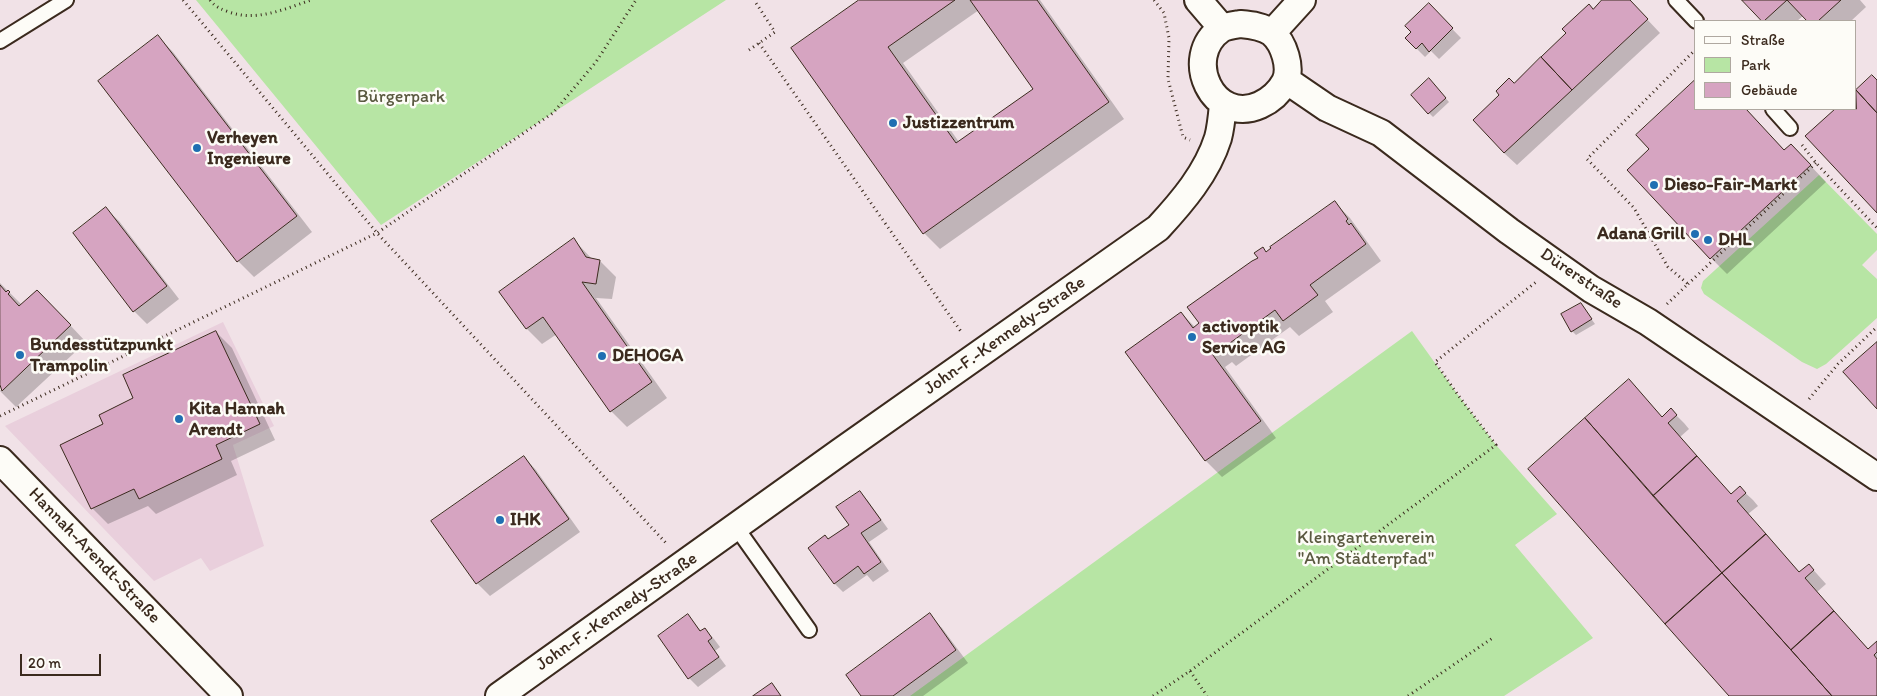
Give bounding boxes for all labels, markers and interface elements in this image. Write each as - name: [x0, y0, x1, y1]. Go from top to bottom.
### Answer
- legend: [1694, 20, 1857, 110]
- text: Straße: [1741, 31, 1785, 49]
- text: Park: [1741, 56, 1771, 74]
- text: Gebäude: [1741, 81, 1798, 99]
- park label: Bürgerpark: [357, 86, 445, 108]
- place label: Justizzentrum: [903, 112, 1014, 134]
- marker: Justizzentrum: [887, 117, 899, 129]
- place label: Verheyen Ingenieure: [207, 127, 291, 170]
- marker: Verheyen Ingenieure: [191, 142, 203, 154]
- place label: Dieso-Fair-Markt: [1664, 174, 1797, 196]
- marker: Dieso-Fair-Markt: [1648, 179, 1660, 191]
- place label: Adana Grill: [1597, 223, 1685, 245]
- marker: Adana Grill: [1689, 228, 1701, 240]
- place label: DHL: [1718, 229, 1751, 251]
- marker: DHL: [1702, 234, 1714, 246]
- street label: Dürerstraße: [1536, 244, 1626, 314]
- street label: John-F.-Kennedy-Straße: [920, 272, 1090, 400]
- place label: activoptik Service AG: [1202, 316, 1286, 358]
- marker: activoptik Service AG: [1186, 331, 1198, 343]
- place label: Bundesstützpunkt Trampolin: [30, 334, 173, 376]
- place label: DEHOGA: [612, 345, 683, 367]
- marker: Bundesstützpunkt Trampolin: [14, 349, 26, 361]
- marker: DEHOGA: [596, 350, 608, 362]
- place label: Kita Hannah Arendt: [189, 398, 285, 440]
- marker: Kita Hannah Arendt: [173, 413, 185, 425]
- street label: Hannah-Arendt-Straße: [23, 483, 165, 629]
- place label: IHK: [510, 509, 540, 531]
- marker: IHK: [494, 514, 506, 526]
- park label: Kleingartenverein "Am Städterpfad": [1297, 527, 1435, 570]
- street label: John-F.-Kennedy-Straße: [532, 548, 702, 676]
- scale bar: [22, 644, 104, 676]
- text: 20 m: [28, 654, 61, 672]

